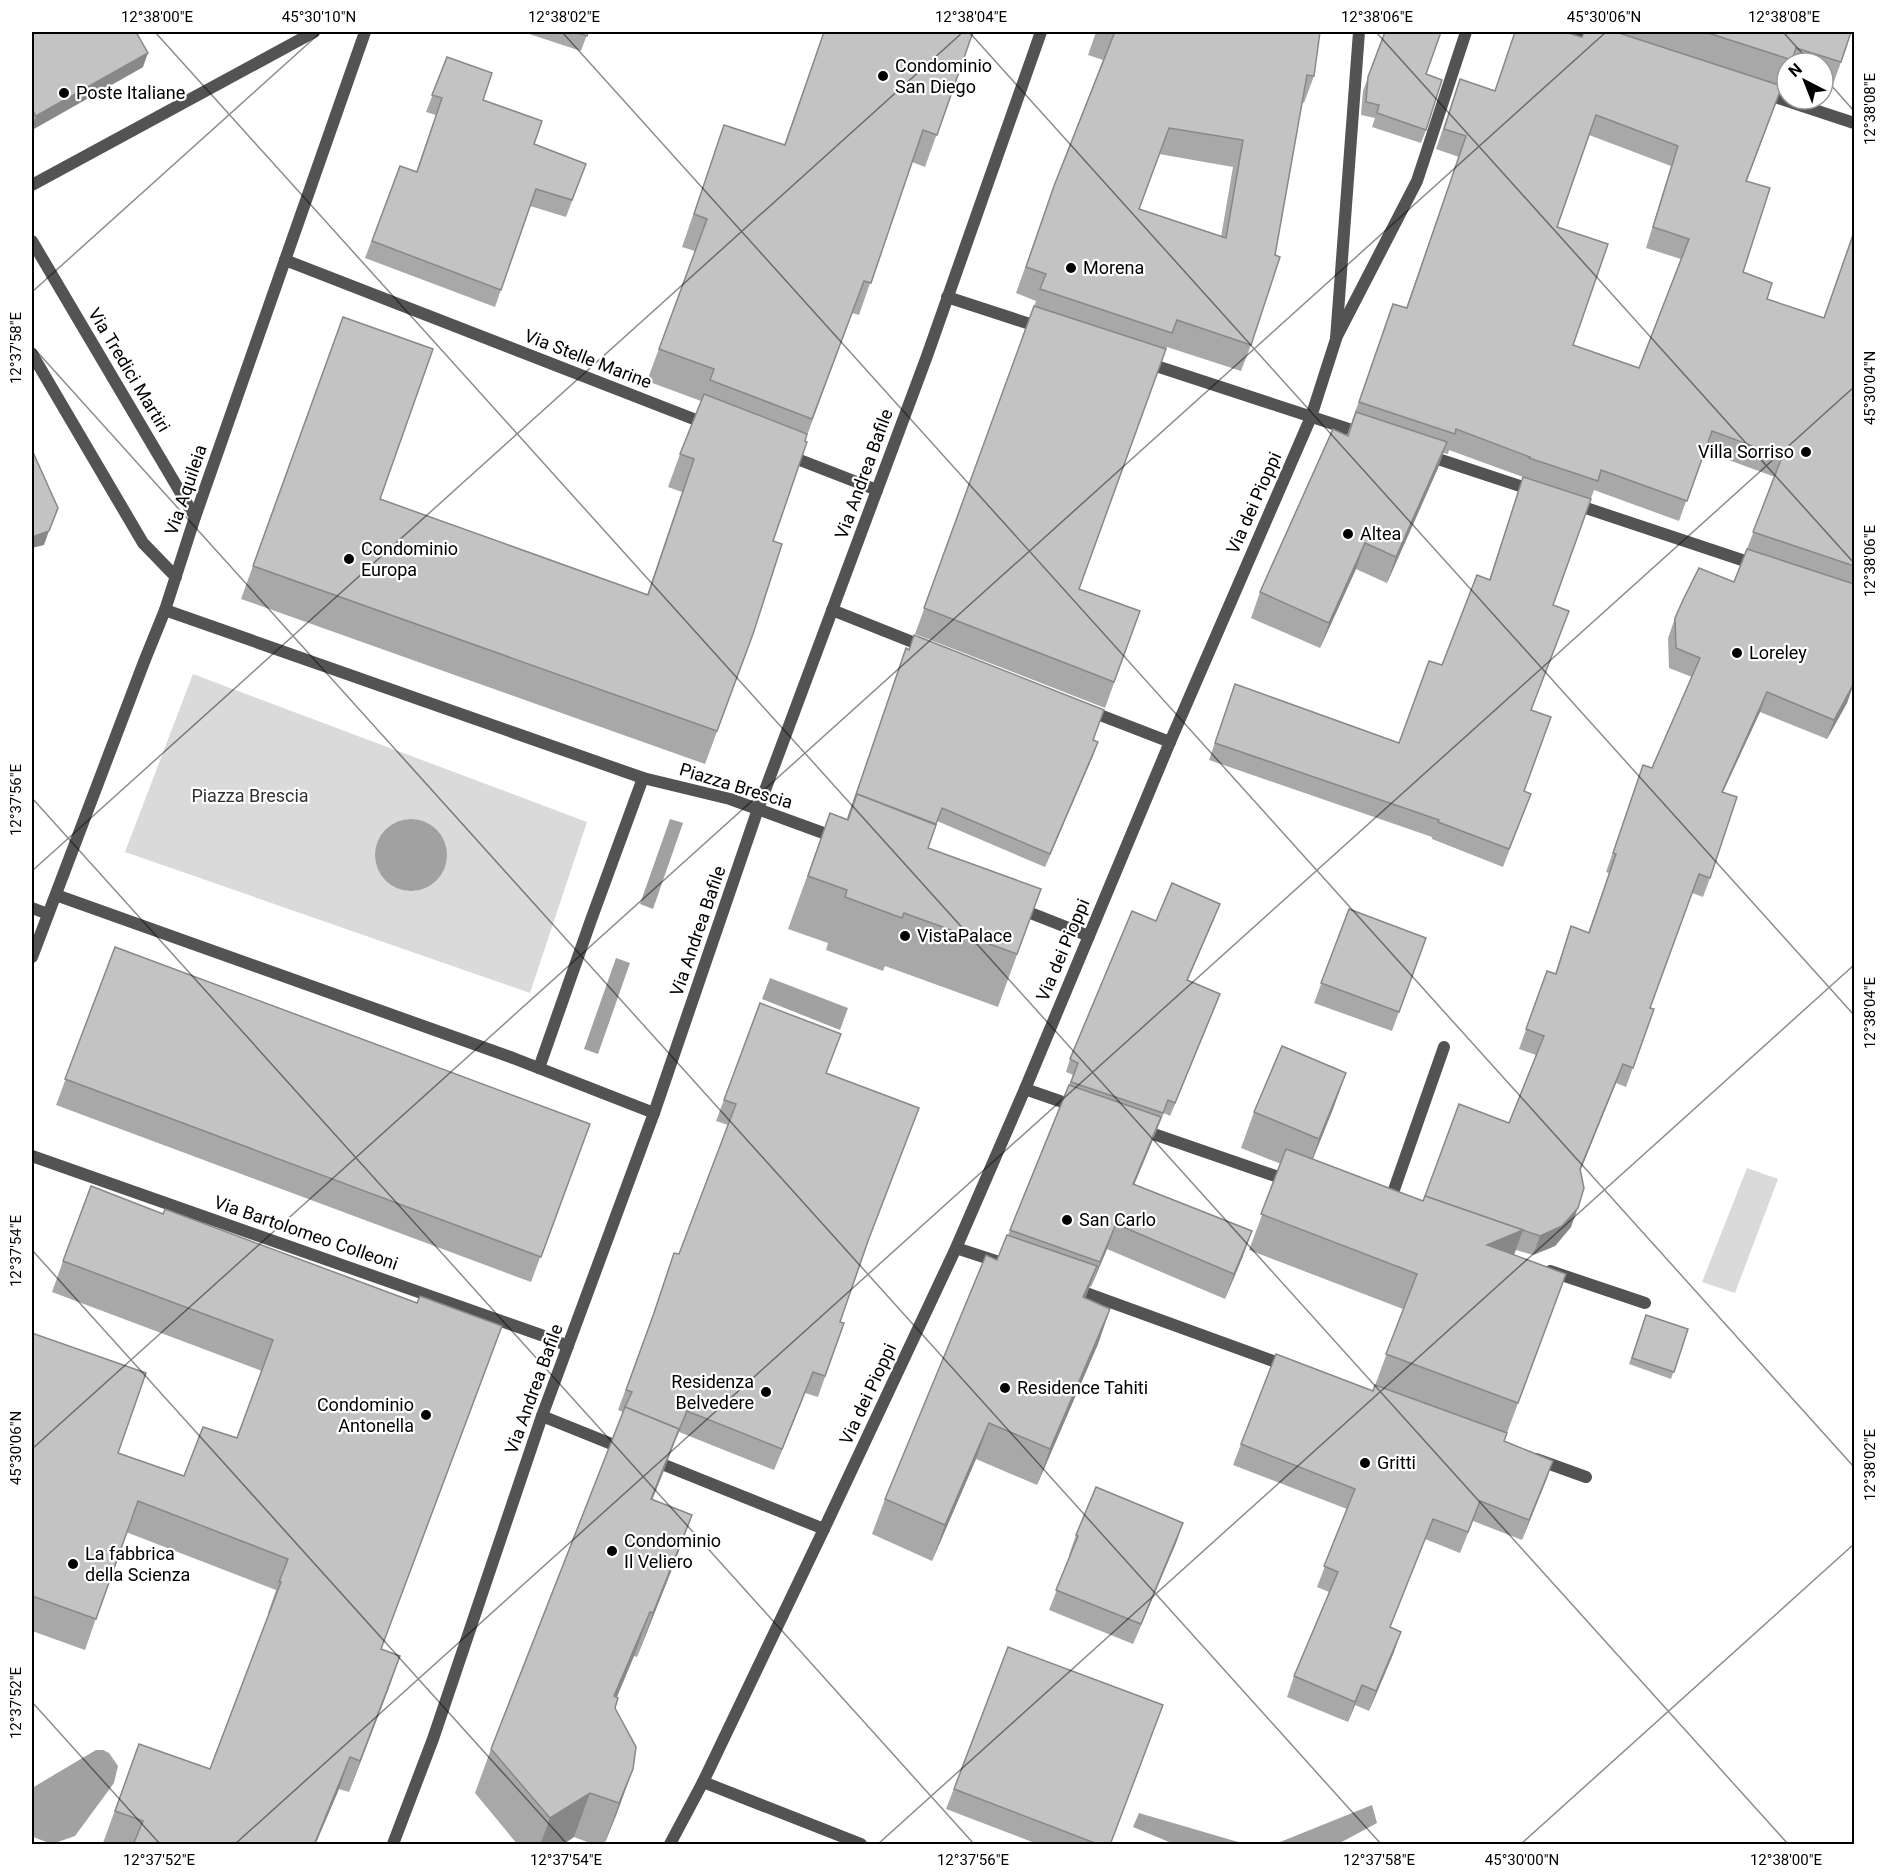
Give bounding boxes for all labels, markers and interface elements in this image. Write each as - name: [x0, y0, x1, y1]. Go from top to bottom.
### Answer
- text: 12°38'00"E: [121, 8, 194, 26]
- text: 45°30'10"N: [282, 8, 356, 26]
- text: 12°38'02"E: [528, 8, 601, 26]
- text: 12°38'04"E: [935, 8, 1008, 26]
- text: 12°38'06"E: [1341, 8, 1414, 26]
- text: 45°30'06"N: [1567, 8, 1641, 26]
- text: 12°38'08"E: [1748, 8, 1821, 26]
- north arrow: [1775, 51, 1835, 111]
- place label: Condominio San Diego: [895, 55, 992, 97]
- text: N: [1785, 59, 1806, 81]
- marker: Condominio San Diego: [876, 69, 890, 83]
- text: 12°38'08"E: [1861, 72, 1879, 145]
- place label: Poste Italiane: [76, 82, 185, 103]
- marker: Poste Italiane: [57, 86, 71, 100]
- place label: Morena: [1083, 257, 1144, 278]
- marker: Morena: [1064, 261, 1078, 275]
- street label: Via Tredici Martiri: [84, 304, 175, 436]
- text: 12°37'58"E: [7, 311, 25, 384]
- street label: Via Stelle Marine: [522, 325, 655, 392]
- text: 45°30'04"N: [1861, 351, 1879, 425]
- street label: Via Andrea Bafile: [830, 406, 897, 542]
- place label: Villa Sorriso: [1698, 441, 1794, 462]
- street label: Via Aquileia: [160, 442, 211, 538]
- marker: Villa Sorriso: [1799, 445, 1813, 459]
- street label: Via dei Pioppi: [1222, 449, 1285, 557]
- place label: Altea: [1360, 523, 1401, 544]
- text: 12°38'06"E: [1861, 524, 1879, 597]
- marker: Altea: [1341, 527, 1355, 541]
- place label: Condominio Europa: [361, 538, 458, 580]
- marker: Condominio Europa: [342, 552, 356, 566]
- place label: Loreley: [1749, 642, 1807, 663]
- marker: Loreley: [1730, 646, 1744, 660]
- street label: Piazza Brescia: [677, 758, 795, 813]
- text: 12°37'56"E: [7, 763, 25, 836]
- park label: Piazza Brescia: [191, 785, 309, 806]
- street label: Via Andrea Bafile: [665, 863, 730, 999]
- street label: Via dei Pioppi: [1032, 895, 1094, 1004]
- place label: VistaPalace: [917, 925, 1012, 946]
- marker: VistaPalace: [898, 929, 912, 943]
- text: 12°38'04"E: [1861, 976, 1879, 1049]
- street label: Via Bartolomeo Colleoni: [211, 1191, 401, 1274]
- place label: San Carlo: [1079, 1209, 1156, 1230]
- marker: San Carlo: [1060, 1213, 1074, 1227]
- text: 12°37'54"E: [7, 1214, 25, 1287]
- street label: Via Andrea Bafile: [500, 1321, 567, 1457]
- street label: Via dei Pioppi: [835, 1340, 900, 1448]
- place label: Residenza Belvedere: [671, 1371, 754, 1413]
- place label: Residence Tahiti: [1017, 1377, 1148, 1398]
- marker: Residence Tahiti: [998, 1381, 1012, 1395]
- marker: Residenza Belvedere: [759, 1385, 773, 1399]
- place label: Condominio Antonella: [317, 1394, 414, 1436]
- marker: Condominio Antonella: [419, 1408, 433, 1422]
- text: 45°30'06"N: [7, 1411, 25, 1485]
- text: 12°38'02"E: [1861, 1428, 1879, 1501]
- place label: Gritti: [1377, 1452, 1416, 1473]
- marker: Gritti: [1358, 1456, 1372, 1470]
- place label: Condominio Il Veliero: [624, 1530, 721, 1572]
- place label: La fabbrica della Scienza: [85, 1543, 190, 1585]
- marker: Condominio Il Veliero: [605, 1544, 619, 1558]
- marker: La fabbrica della Scienza: [66, 1557, 80, 1571]
- text: 12°37'52"E: [7, 1666, 25, 1739]
- text: 12°37'52"E: [123, 1851, 196, 1869]
- text: 12°37'54"E: [530, 1851, 603, 1869]
- text: 12°37'56"E: [937, 1851, 1010, 1869]
- text: 12°37'58"E: [1343, 1851, 1416, 1869]
- text: 45°30'00"N: [1485, 1851, 1559, 1869]
- text: 12°38'00"E: [1750, 1851, 1823, 1869]

